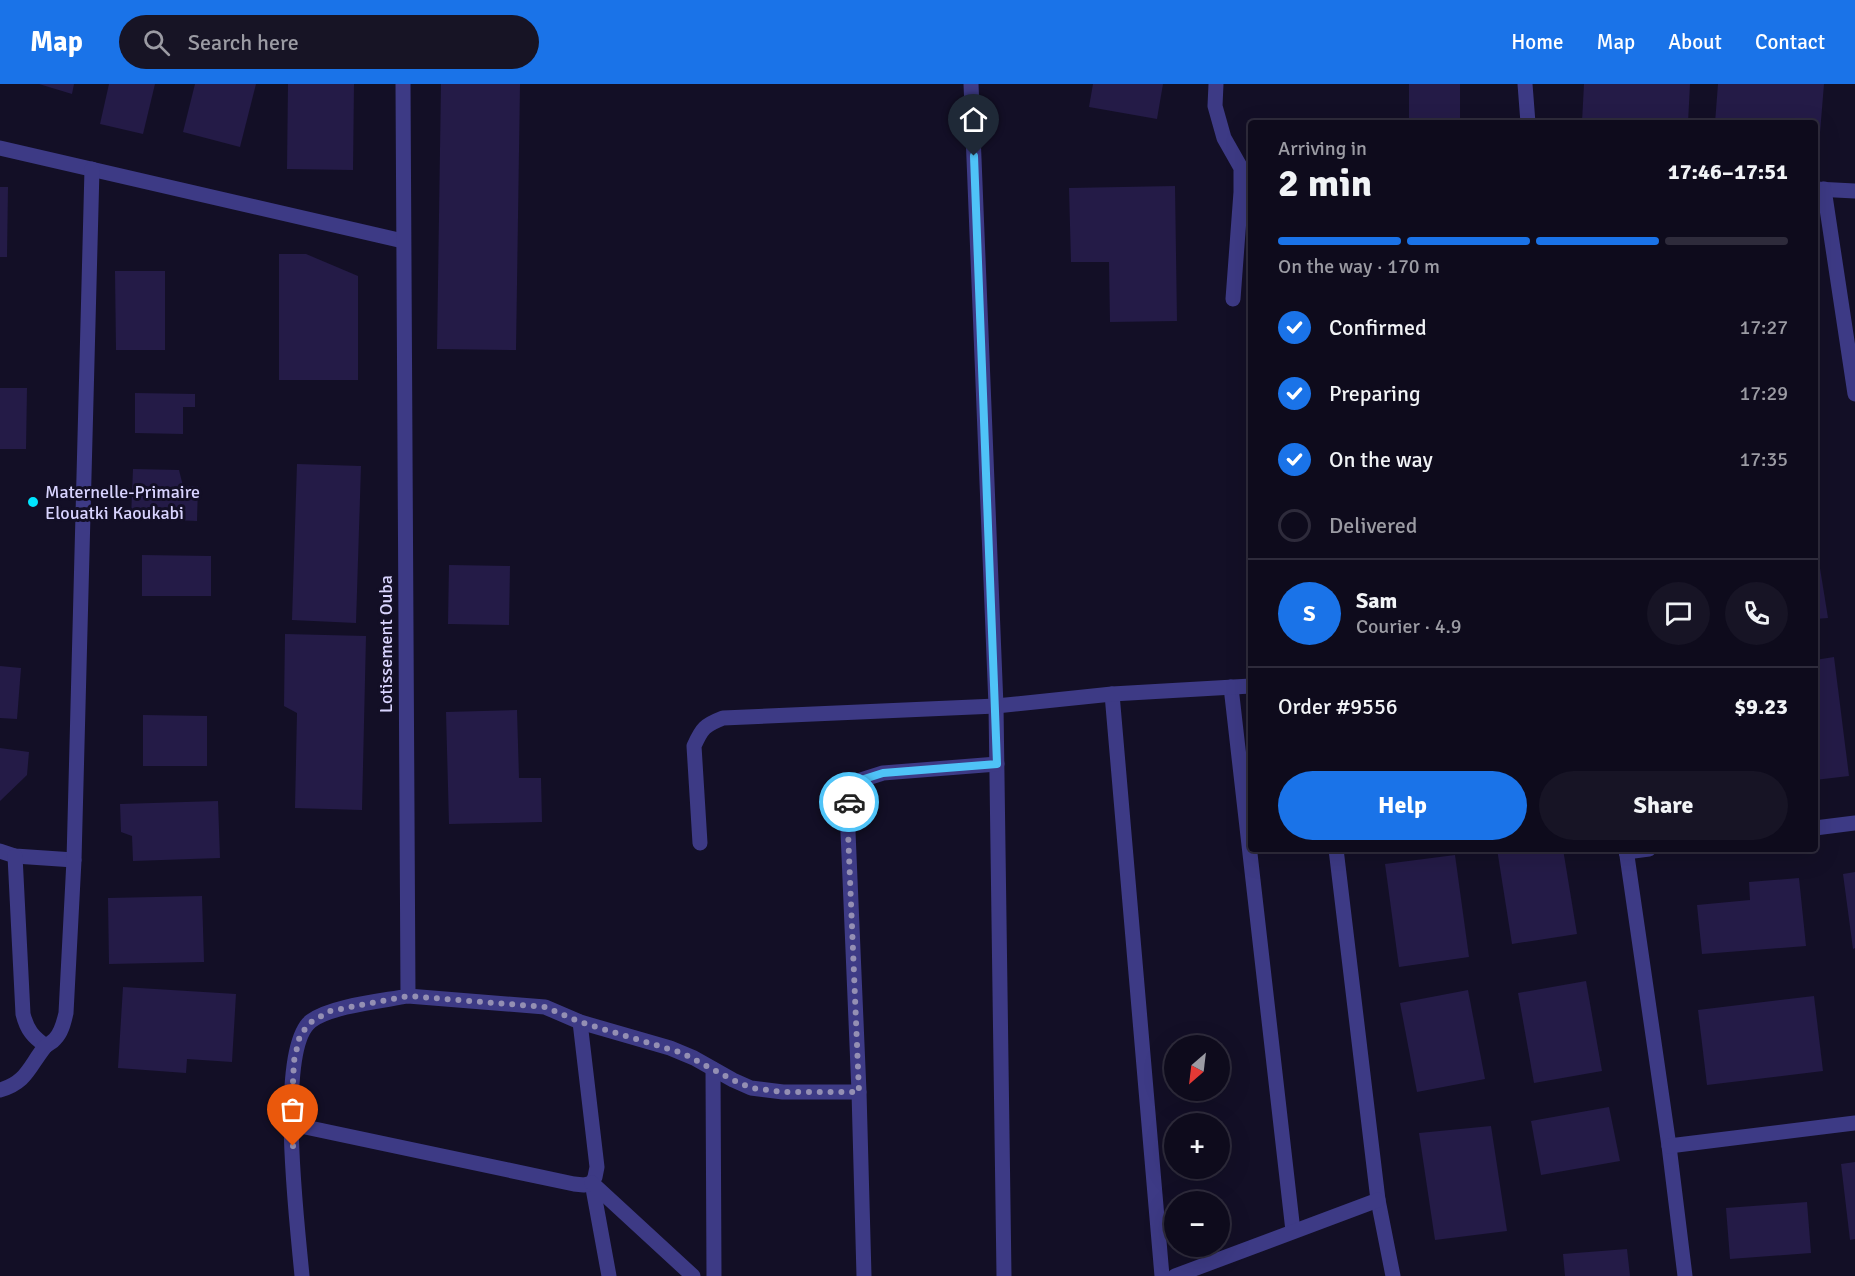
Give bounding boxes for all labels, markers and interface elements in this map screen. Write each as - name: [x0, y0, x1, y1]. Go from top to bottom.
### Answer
- search box: [119, 15, 539, 69]
- text: Map: [30, 25, 83, 59]
- icon: search: [140, 26, 173, 59]
- text: Search here: [188, 29, 299, 56]
- text: Home: [1511, 29, 1564, 55]
- text: Map: [1597, 29, 1635, 55]
- text: About: [1668, 29, 1722, 55]
- text: Contact: [1755, 29, 1825, 55]
- pin: [948, 94, 999, 156]
- icon: home: [957, 103, 990, 136]
- text: Arriving in: [1278, 136, 1367, 161]
- text: 17:46–17:51: [1668, 158, 1788, 185]
- text: 2 min: [1278, 159, 1372, 207]
- text: On the way · 170 m: [1278, 254, 1440, 279]
- icon: check: [1278, 311, 1311, 344]
- text: Confirmed: [1329, 314, 1427, 341]
- text: 17:27: [1739, 315, 1788, 340]
- icon: check: [1278, 377, 1311, 410]
- text: Preparing: [1329, 380, 1421, 407]
- text: 17:29: [1739, 381, 1788, 406]
- icon: check: [1278, 443, 1311, 476]
- text: On the way: [1329, 446, 1433, 473]
- text: 17:35: [1739, 447, 1788, 472]
- place label: Maternelle-Primaire Elouatki Kaoukabi: [45, 481, 200, 524]
- marker: Maternelle-Primaire Elouatki Kaoukabi: [26, 495, 40, 509]
- text: Delivered: [1329, 512, 1417, 539]
- street label: Lotissement Ouba: [375, 575, 397, 713]
- button: chat: [1647, 582, 1710, 645]
- button: phone: [1725, 582, 1788, 645]
- text: Sam: [1356, 587, 1397, 614]
- text: S: [1303, 600, 1316, 627]
- text: Courier · 4.9: [1356, 614, 1462, 639]
- text: Order #9556: [1278, 693, 1398, 720]
- text: $9.23: [1734, 693, 1788, 720]
- button: Help: [1278, 771, 1527, 840]
- button: Share: [1539, 771, 1788, 840]
- courier: [819, 772, 879, 832]
- icon: car: [833, 786, 866, 819]
- north arrow: [1164, 1035, 1230, 1101]
- map controls: [1164, 1035, 1230, 1257]
- pin: [267, 1084, 318, 1146]
- icon: bag: [276, 1093, 309, 1126]
- button: +: [1164, 1113, 1230, 1179]
- button: −: [1164, 1191, 1230, 1257]

